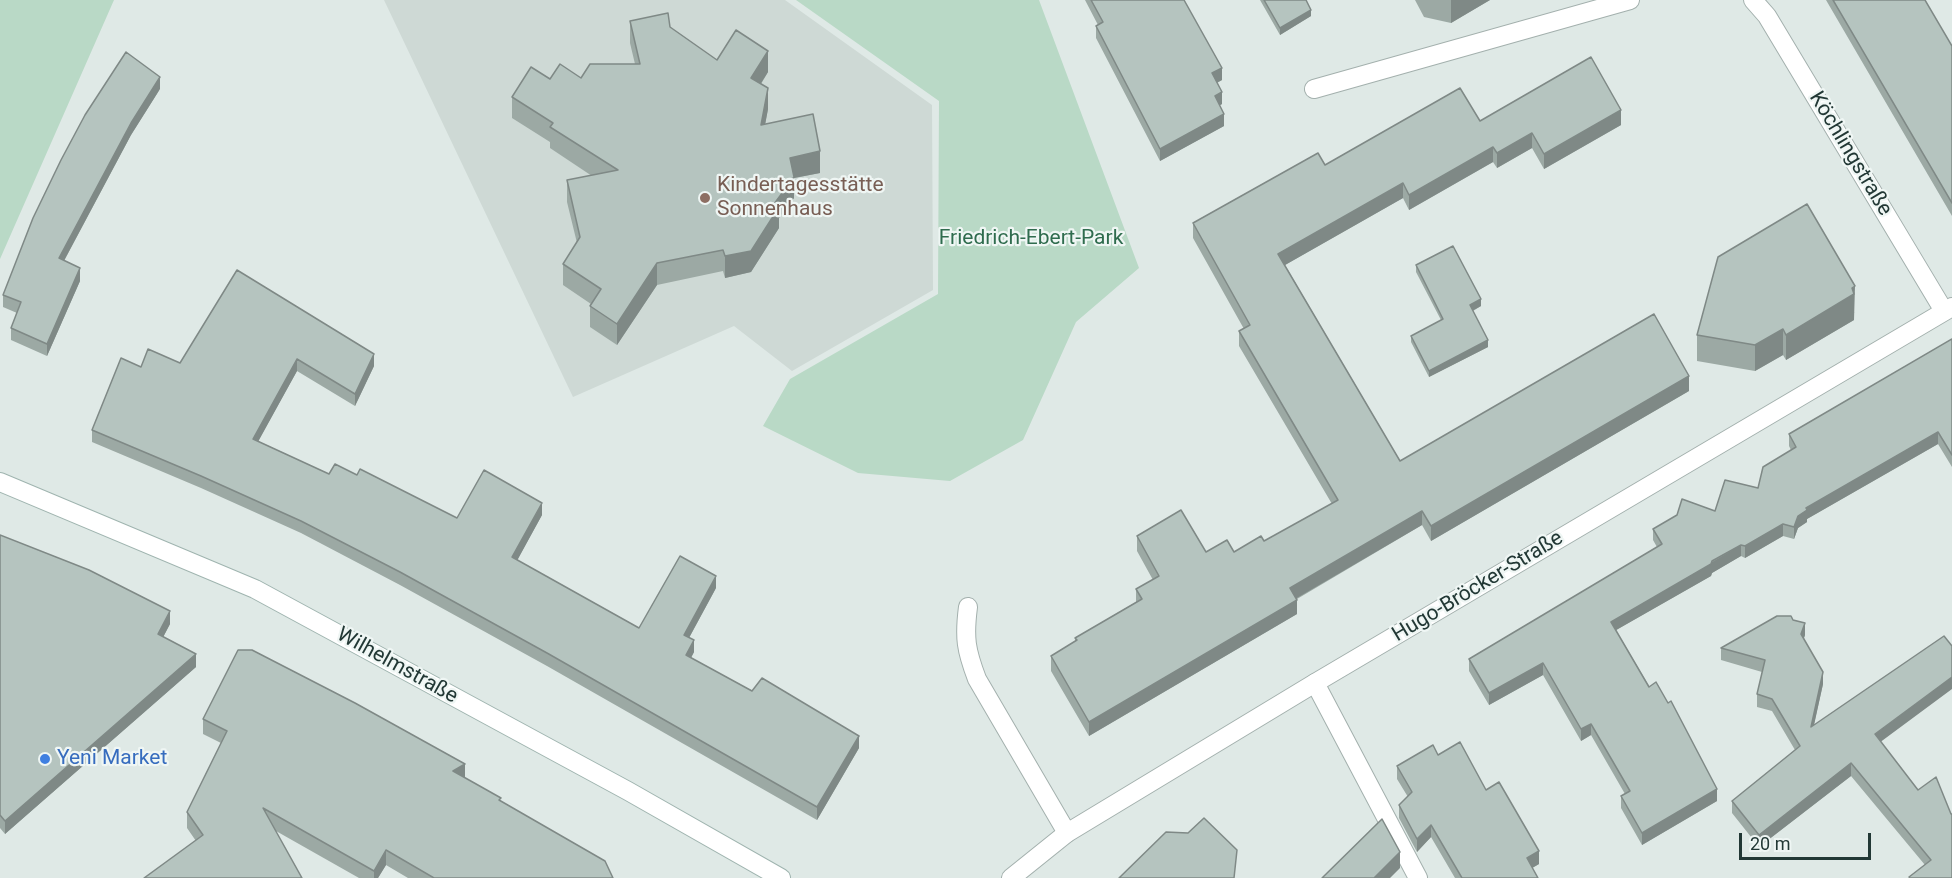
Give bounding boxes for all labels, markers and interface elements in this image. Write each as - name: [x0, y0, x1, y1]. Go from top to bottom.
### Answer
- street label: Köchlingstraße: [1803, 87, 1897, 221]
- place label: Kindertagesstätte Sonnenhaus: [717, 173, 884, 223]
- marker: Kindertagesstätte Sonnenhaus: [698, 191, 712, 205]
- park label: Friedrich-Ebert-Park: [939, 226, 1123, 252]
- street label: Hugo-Bröcker-Straße: [1388, 526, 1568, 648]
- street label: Wilhelmstraße: [332, 622, 462, 710]
- place label: Yeni Market: [57, 746, 167, 772]
- marker: Yeni Market: [38, 752, 52, 766]
- scale bar: [1742, 821, 1874, 859]
- text: 20 m: [1750, 833, 1790, 854]

